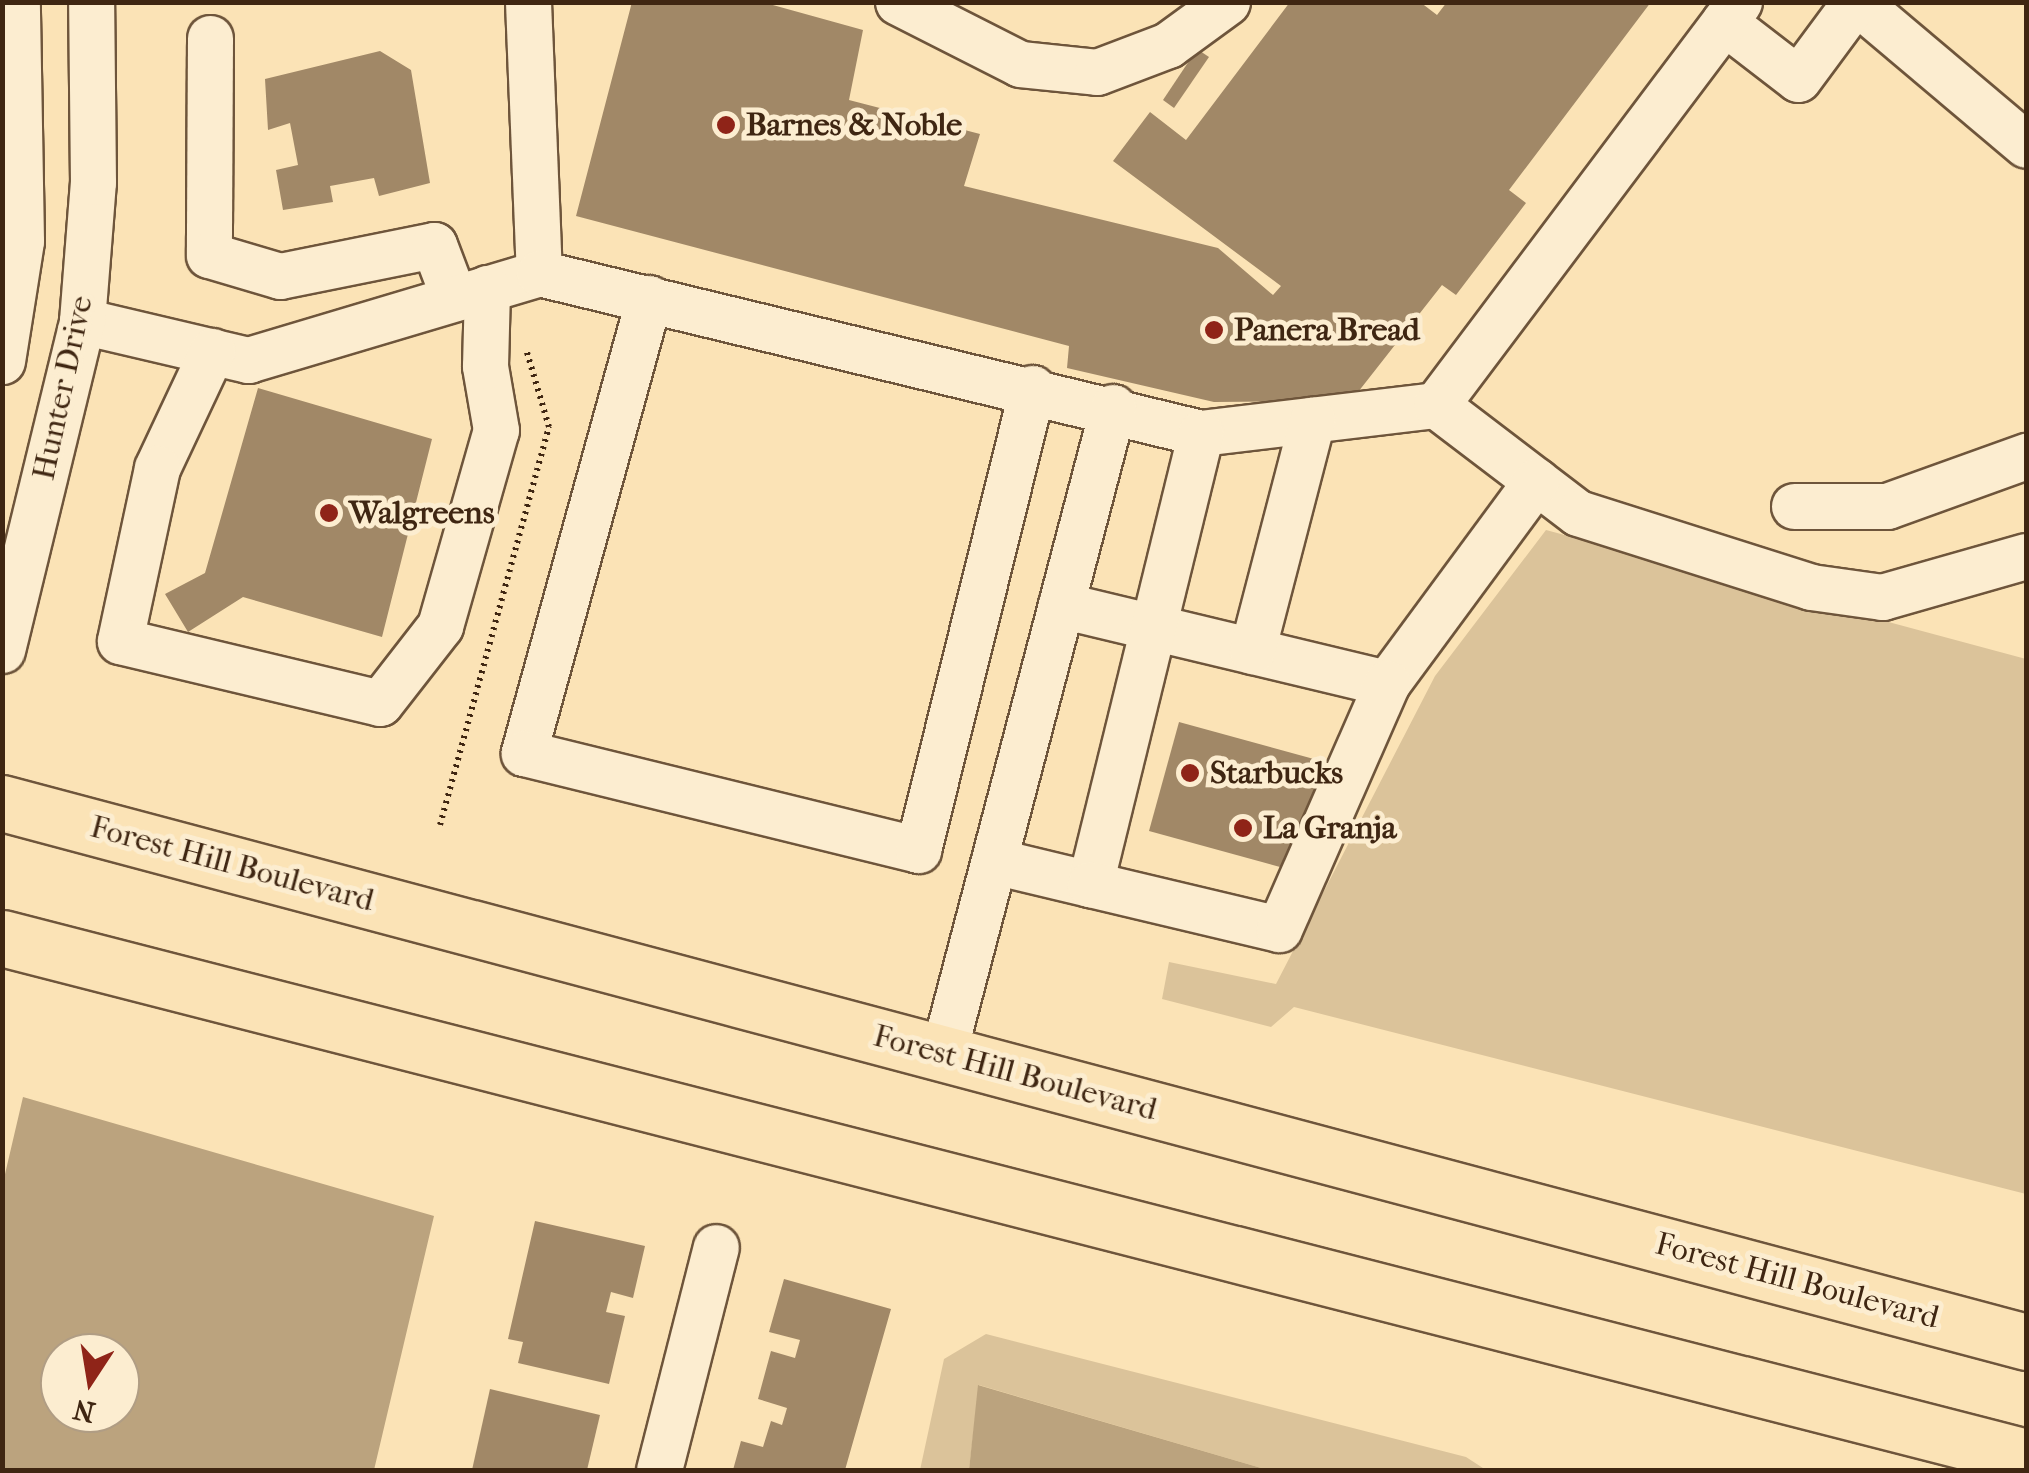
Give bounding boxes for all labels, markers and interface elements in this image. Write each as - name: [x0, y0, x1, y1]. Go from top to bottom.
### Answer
- place label: Barnes & Noble: [746, 106, 962, 144]
- marker: Barnes & Noble: [715, 114, 737, 136]
- street label: Hunter Drive: [25, 292, 101, 484]
- place label: Panera Bread: [1234, 311, 1420, 349]
- marker: Panera Bread: [1203, 319, 1225, 341]
- place label: Walgreens: [349, 494, 494, 532]
- marker: Walgreens: [318, 502, 340, 524]
- place label: Starbucks: [1210, 754, 1343, 792]
- marker: Starbucks: [1179, 762, 1201, 784]
- street label: Forest Hill Boulevard: [86, 808, 378, 920]
- place label: La Granja: [1263, 809, 1397, 847]
- marker: La Granja: [1232, 817, 1254, 839]
- street label: Forest Hill Boulevard: [869, 1017, 1161, 1129]
- street label: Forest Hill Boulevard: [1651, 1225, 1943, 1337]
- north arrow: [40, 1333, 140, 1433]
- text: N: [70, 1393, 98, 1429]

